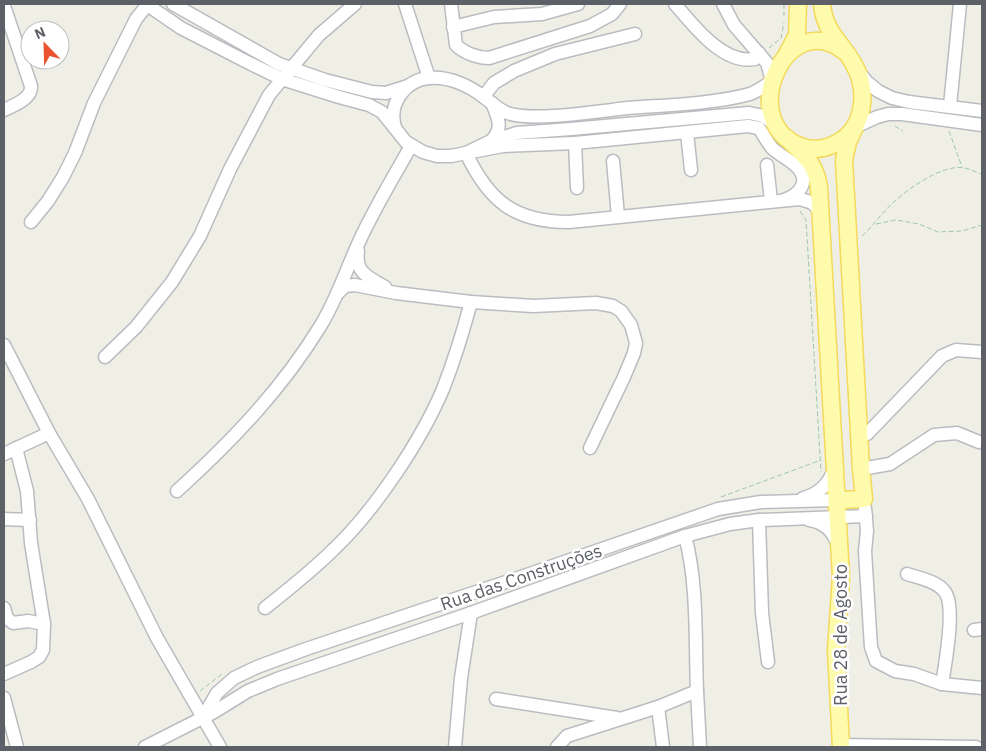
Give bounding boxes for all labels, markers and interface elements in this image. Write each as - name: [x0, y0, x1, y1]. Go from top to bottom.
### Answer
- north arrow: [20, 20, 70, 70]
- text: N: [32, 23, 48, 43]
- street label: Rua das Construções: [437, 539, 605, 615]
- street label: Rua 28 de Agosto: [829, 564, 852, 706]

